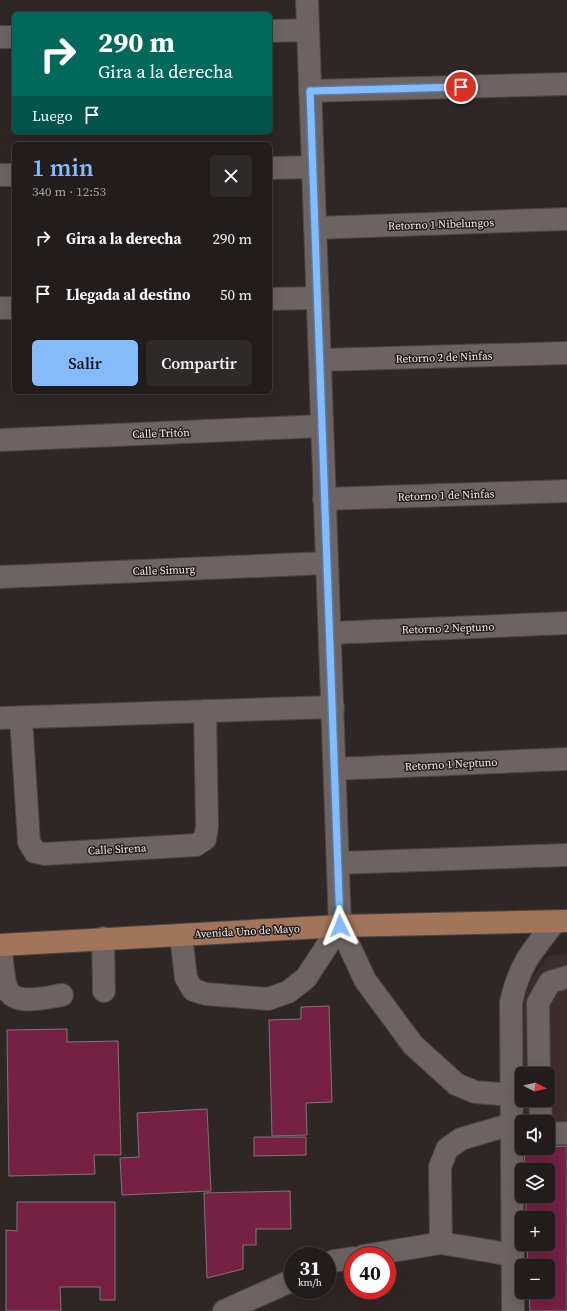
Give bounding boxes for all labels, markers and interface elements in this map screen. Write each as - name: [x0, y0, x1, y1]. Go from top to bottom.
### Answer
- text: 290 m: [98, 23, 175, 61]
- icon: right: [32, 28, 84, 80]
- text: Gira a la derecha: [98, 59, 233, 84]
- pin: [444, 70, 478, 104]
- icon: arrive: [450, 76, 472, 98]
- icon: arrive: [81, 104, 103, 126]
- text: Luego: [32, 105, 73, 126]
- text: 1 min: [32, 151, 94, 184]
- button: close: [210, 155, 252, 197]
- text: 340 m · 12:53: [32, 183, 106, 200]
- street label: Retorno 1 Nibelungos: [388, 215, 495, 234]
- icon: right: [32, 227, 54, 249]
- text: Gira a la derecha: [66, 228, 181, 249]
- text: 290 m: [212, 228, 252, 249]
- icon: arrive: [32, 283, 54, 305]
- text: Llegada al destino: [66, 284, 191, 305]
- text: 50 m: [220, 284, 252, 305]
- button: Salir: [32, 340, 138, 386]
- button: Compartir: [146, 340, 252, 386]
- street label: Retorno 2 de Ninfas: [395, 348, 493, 367]
- street label: Calle Tritón: [132, 425, 190, 442]
- street label: Retorno 1 de Ninfas: [397, 486, 495, 505]
- street label: Calle Simurg: [132, 562, 196, 579]
- street label: Retorno 2 Neptuno: [401, 619, 495, 638]
- street label: Retorno 1 Neptuno: [404, 755, 498, 774]
- street label: Calle Sirena: [87, 840, 147, 859]
- position arrow: [319, 905, 361, 947]
- street label: Avenida Uno de Mayo: [194, 921, 300, 942]
- north arrow: [515, 1067, 555, 1107]
- map controls: [515, 1067, 555, 1299]
- button: sound: [515, 1115, 555, 1155]
- button: layers: [515, 1163, 555, 1203]
- button: +: [515, 1211, 555, 1251]
- speed limit sign: 40: [344, 1247, 396, 1299]
- text: 31: [299, 1254, 321, 1282]
- button: −: [515, 1259, 555, 1299]
- text: km/h: [298, 1276, 322, 1289]

